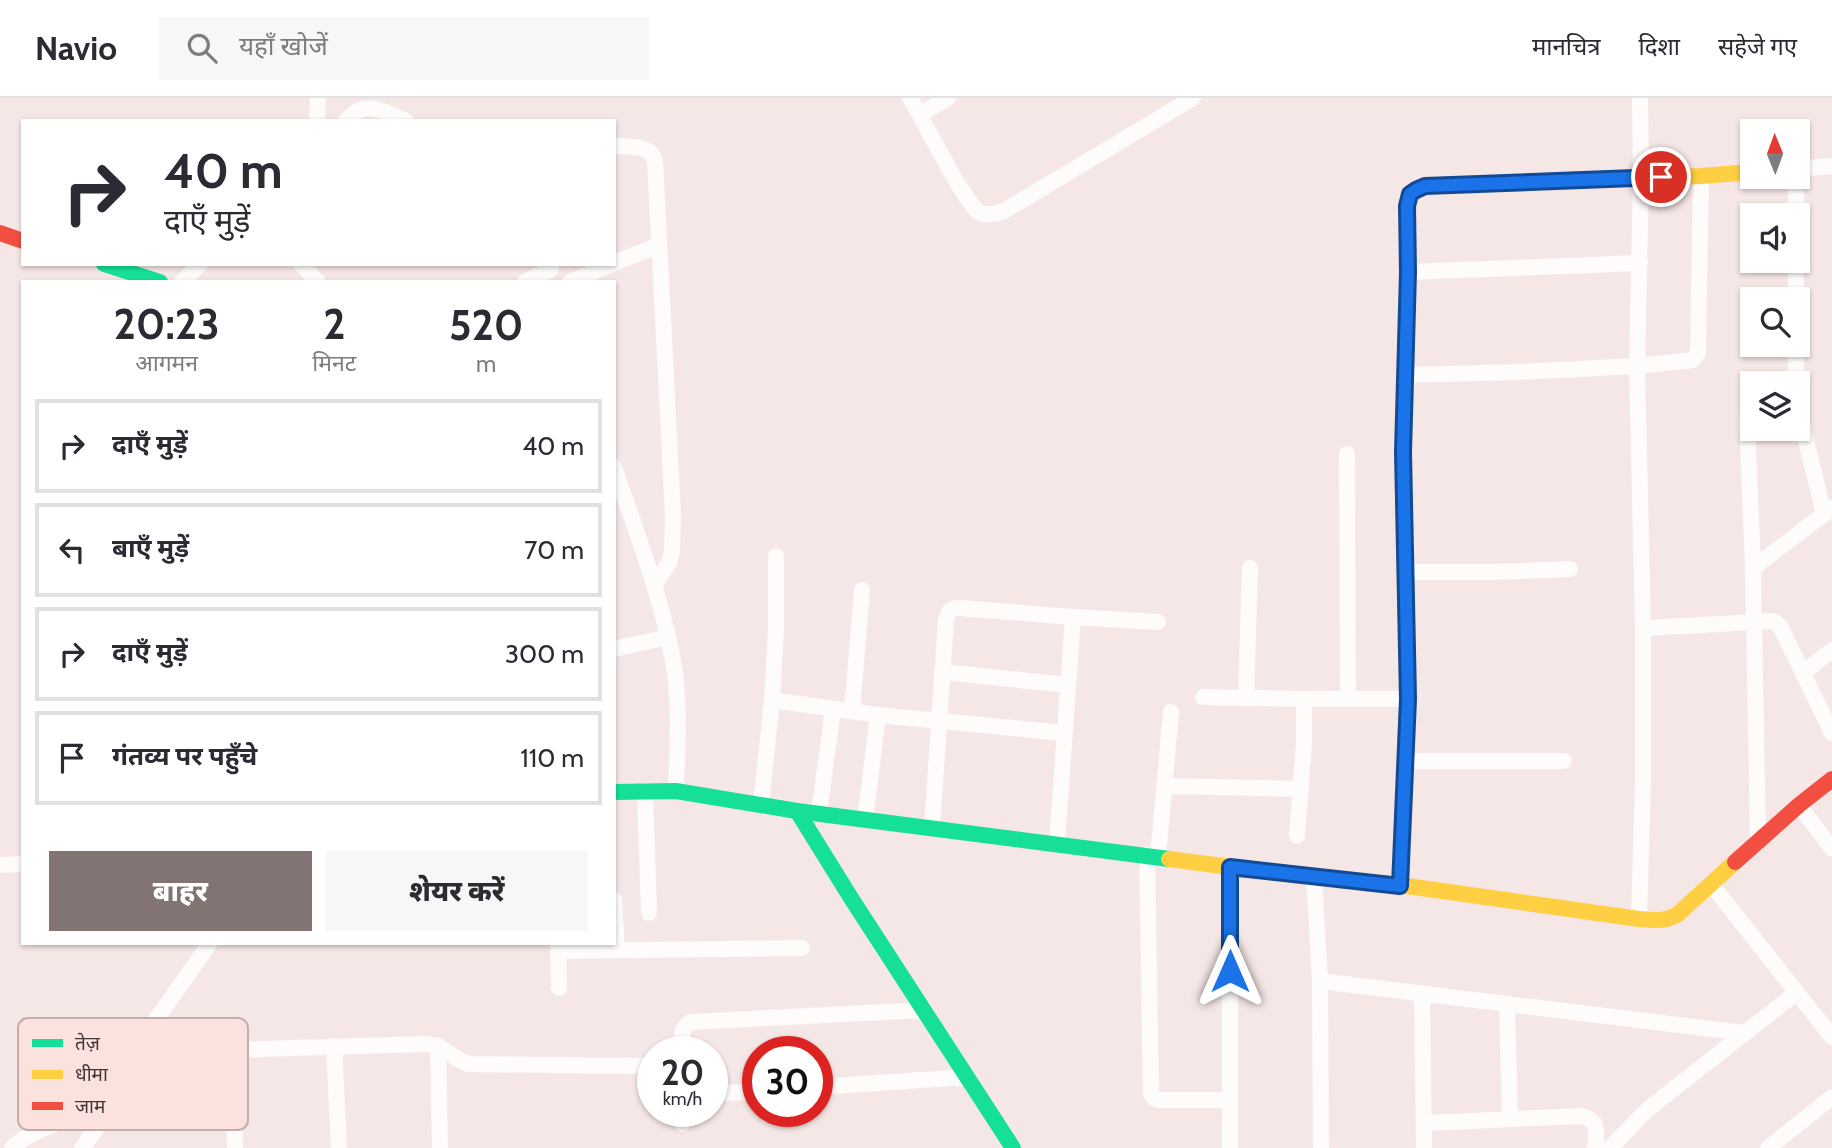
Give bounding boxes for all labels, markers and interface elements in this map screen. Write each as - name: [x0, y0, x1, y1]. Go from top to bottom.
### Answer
- search box: [159, 17, 649, 80]
- text: Navio: [35, 28, 117, 68]
- icon: search: [183, 29, 221, 67]
- text: यहाँ खोजें: [239, 30, 328, 62]
- text: मानचित्र: [1532, 32, 1601, 61]
- text: दिशा: [1639, 32, 1680, 61]
- text: सहेजे गए: [1718, 32, 1797, 61]
- north arrow: [1740, 119, 1810, 189]
- map controls: [1740, 119, 1810, 441]
- text: 40 m: [164, 141, 283, 200]
- icon: right: [49, 147, 140, 238]
- pin: [1631, 147, 1691, 207]
- icon: arrive: [1642, 158, 1680, 196]
- text: दाएँ मुड़ें: [164, 201, 250, 240]
- button: sound: [1740, 203, 1810, 273]
- button: search: [1740, 287, 1810, 357]
- text: 20:23: [114, 298, 220, 350]
- text: 2: [323, 298, 345, 350]
- text: 520: [449, 299, 523, 351]
- text: आगमन: [135, 349, 198, 377]
- text: मिनट: [312, 349, 356, 377]
- text: m: [476, 350, 496, 378]
- button: layers: [1740, 371, 1810, 441]
- icon: right: [53, 427, 91, 465]
- text: दाएँ मुड़ें: [112, 428, 188, 460]
- text: 40 m: [522, 430, 584, 462]
- icon: left: [53, 531, 91, 569]
- text: बाएँ मुड़ें: [112, 532, 189, 564]
- text: 70 m: [524, 534, 584, 566]
- icon: right: [53, 635, 91, 673]
- text: दाएँ मुड़ें: [112, 636, 188, 668]
- text: 300 m: [505, 638, 584, 670]
- icon: arrive: [53, 739, 91, 777]
- text: गंतव्य पर पहुँचे: [112, 740, 257, 772]
- text: 110 m: [520, 742, 584, 774]
- button: बाहर: [49, 851, 312, 931]
- button: शेयर करें: [326, 851, 588, 931]
- position arrow: [1193, 934, 1267, 1008]
- legend: [18, 1018, 248, 1130]
- text: तेज़: [75, 1032, 101, 1055]
- speed limit sign: 30: [742, 1036, 833, 1127]
- text: 20: [661, 1051, 704, 1094]
- text: धीमा: [75, 1063, 109, 1086]
- text: km/h: [663, 1088, 702, 1110]
- text: जाम: [75, 1095, 106, 1118]

